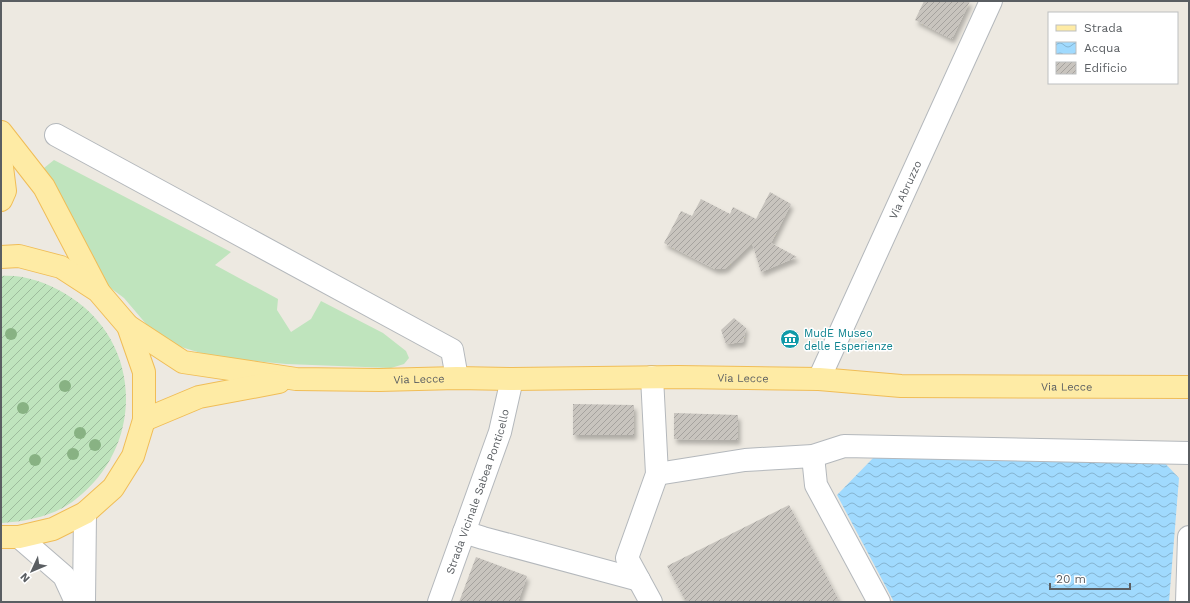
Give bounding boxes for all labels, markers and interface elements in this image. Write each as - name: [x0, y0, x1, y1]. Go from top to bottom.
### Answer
- legend: [1048, 12, 1178, 84]
- text: Strada: [1084, 21, 1123, 35]
- text: Acqua: [1084, 41, 1120, 55]
- text: Edificio: [1084, 61, 1127, 75]
- street label: Via Abruzzo: [886, 158, 924, 221]
- place label: MudE Museo delle Esperienze: [804, 327, 893, 353]
- museum icon: MudE Museo delle Esperienze: [779, 328, 801, 350]
- street label: Via Lecce: [717, 371, 769, 385]
- street label: Via Lecce: [393, 372, 445, 386]
- street label: Via Lecce: [1041, 380, 1092, 393]
- street label: Strada Vicinale Sabea Ponticello: [443, 408, 511, 576]
- north arrow: [12, 551, 52, 591]
- scale bar: [1050, 565, 1130, 591]
- text: N: [18, 570, 33, 585]
- text: 20 m: [1056, 572, 1086, 586]

